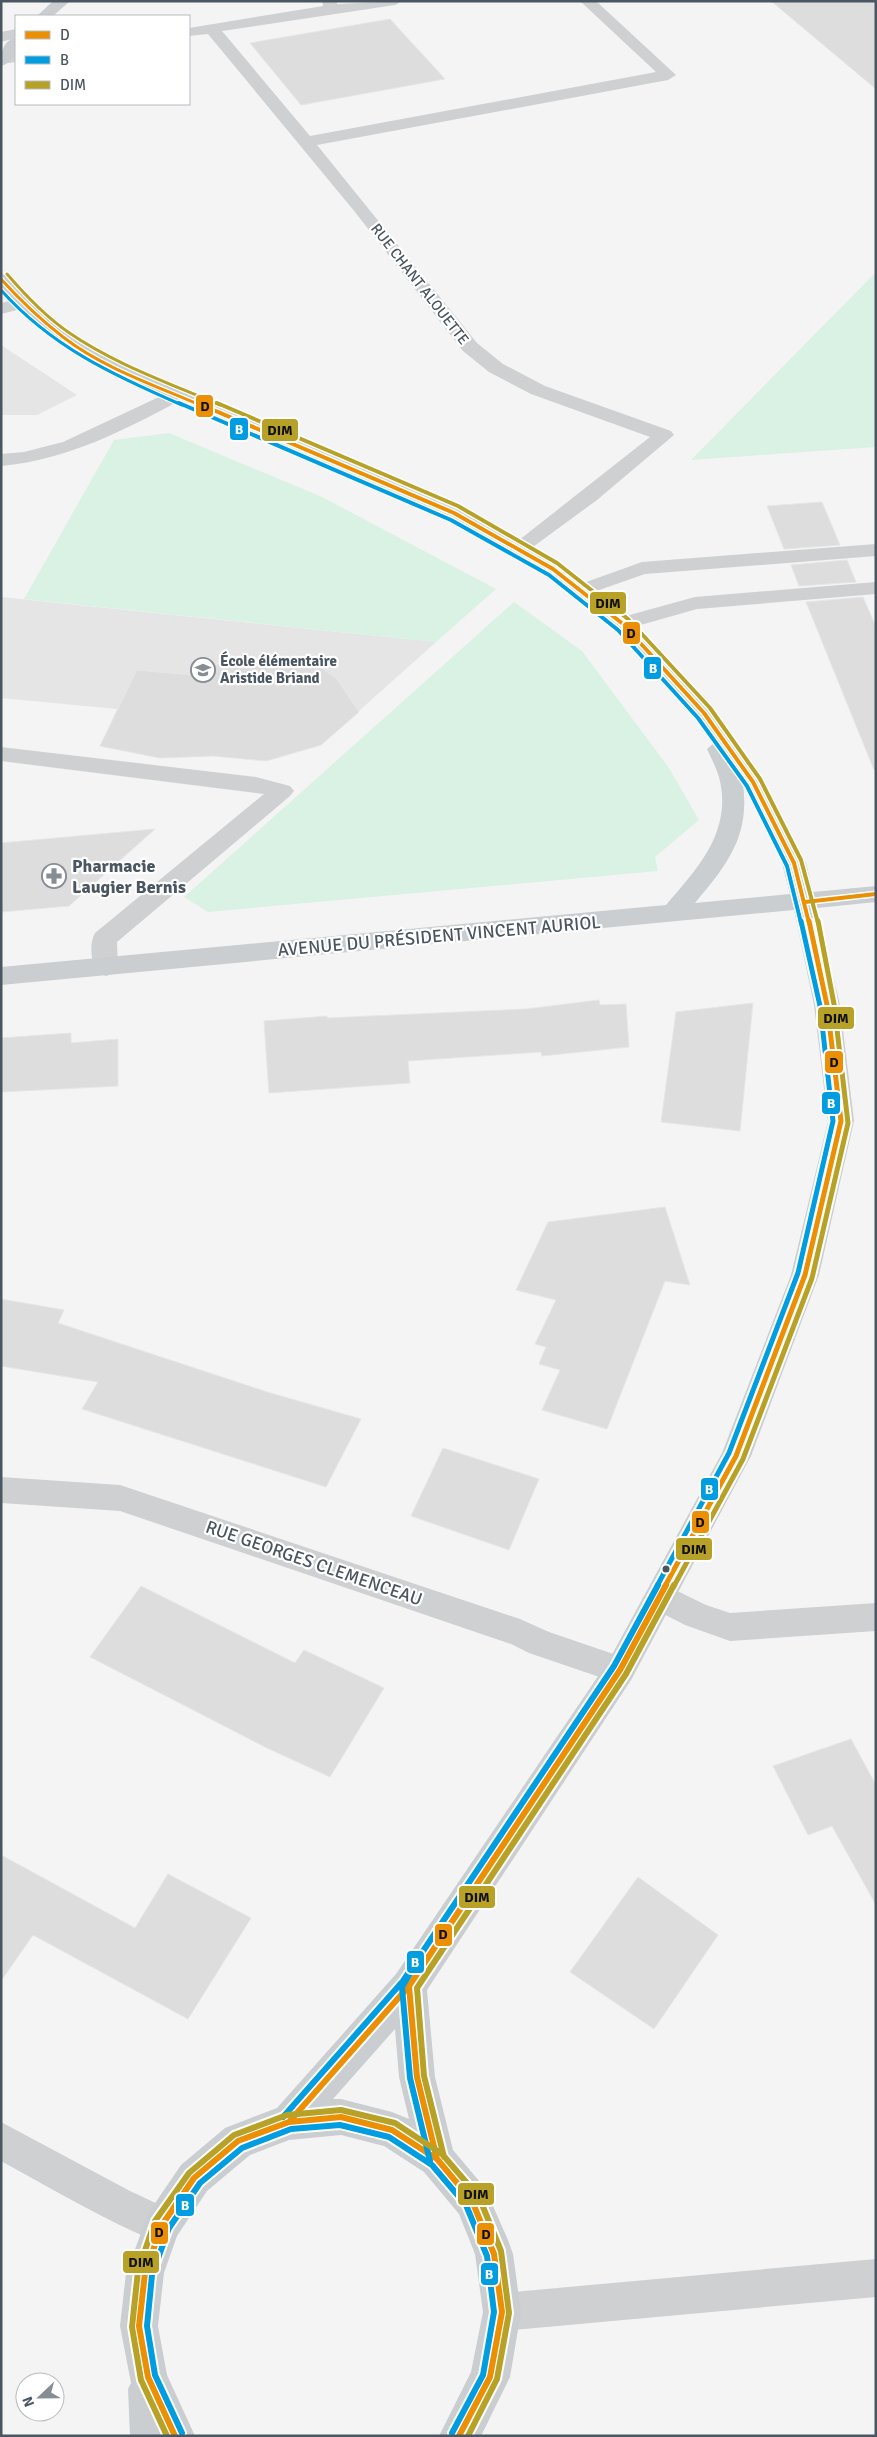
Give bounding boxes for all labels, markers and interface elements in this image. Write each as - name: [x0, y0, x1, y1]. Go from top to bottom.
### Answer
- legend: [15, 15, 190, 105]
- text: D: [60, 26, 70, 44]
- text: B: [60, 51, 69, 69]
- text: DIM: [60, 76, 86, 94]
- street label: RUE CHANT ALOUETTE: [367, 220, 473, 348]
- line badge: D: [195, 394, 214, 418]
- text: D: [200, 398, 210, 415]
- line badge: B: [229, 417, 249, 441]
- line badge: DIM: [261, 418, 299, 442]
- text: B: [235, 421, 244, 438]
- text: DIM: [267, 422, 293, 439]
- line badge: DIM: [589, 591, 627, 615]
- text: DIM: [595, 595, 621, 612]
- line badge: D: [622, 621, 641, 645]
- text: D: [626, 625, 636, 642]
- place label: École élémentaire Aristide Briand: [220, 651, 337, 687]
- line badge: B: [643, 656, 662, 680]
- school or university icon: École élémentaire Aristide Briand: [190, 657, 216, 683]
- text: B: [649, 660, 658, 677]
- place label: Pharmacie Laugier Bernis: [72, 855, 186, 898]
- pharmacy icon: Pharmacie Laugier Bernis: [41, 863, 67, 889]
- street label: AVENUE DU PRÉSIDENT VINCENT AURIOL: [277, 911, 601, 961]
- line badge: DIM: [817, 1006, 855, 1030]
- text: DIM: [823, 1010, 849, 1027]
- line badge: D: [824, 1050, 844, 1074]
- text: D: [829, 1054, 839, 1071]
- line badge: B: [821, 1091, 841, 1115]
- text: B: [827, 1095, 836, 1112]
- line badge: B: [700, 1477, 719, 1501]
- text: B: [705, 1481, 714, 1498]
- line badge: D: [691, 1510, 710, 1534]
- text: D: [695, 1514, 705, 1531]
- street label: RUE GEORGES CLEMENCEAU: [203, 1516, 425, 1610]
- line badge: DIM: [675, 1537, 713, 1561]
- text: DIM: [681, 1541, 707, 1558]
- unlabelled marker: [661, 1564, 671, 1574]
- line badge: DIM: [458, 1885, 496, 1909]
- text: DIM: [464, 1889, 490, 1906]
- line badge: D: [434, 1923, 453, 1947]
- text: D: [438, 1926, 448, 1943]
- line badge: B: [406, 1950, 425, 1974]
- text: B: [411, 1954, 420, 1971]
- line badge: DIM: [457, 2182, 495, 2206]
- text: DIM: [463, 2186, 489, 2203]
- line badge: B: [175, 2193, 195, 2217]
- text: B: [181, 2197, 190, 2214]
- line badge: D: [150, 2221, 169, 2245]
- line badge: D: [476, 2222, 495, 2246]
- text: D: [154, 2224, 164, 2241]
- text: D: [481, 2226, 491, 2243]
- line badge: DIM: [122, 2250, 160, 2274]
- text: DIM: [128, 2254, 154, 2271]
- line badge: B: [480, 2262, 499, 2286]
- text: B: [485, 2266, 494, 2283]
- north arrow: [15, 2372, 65, 2422]
- text: N: [19, 2394, 38, 2409]

